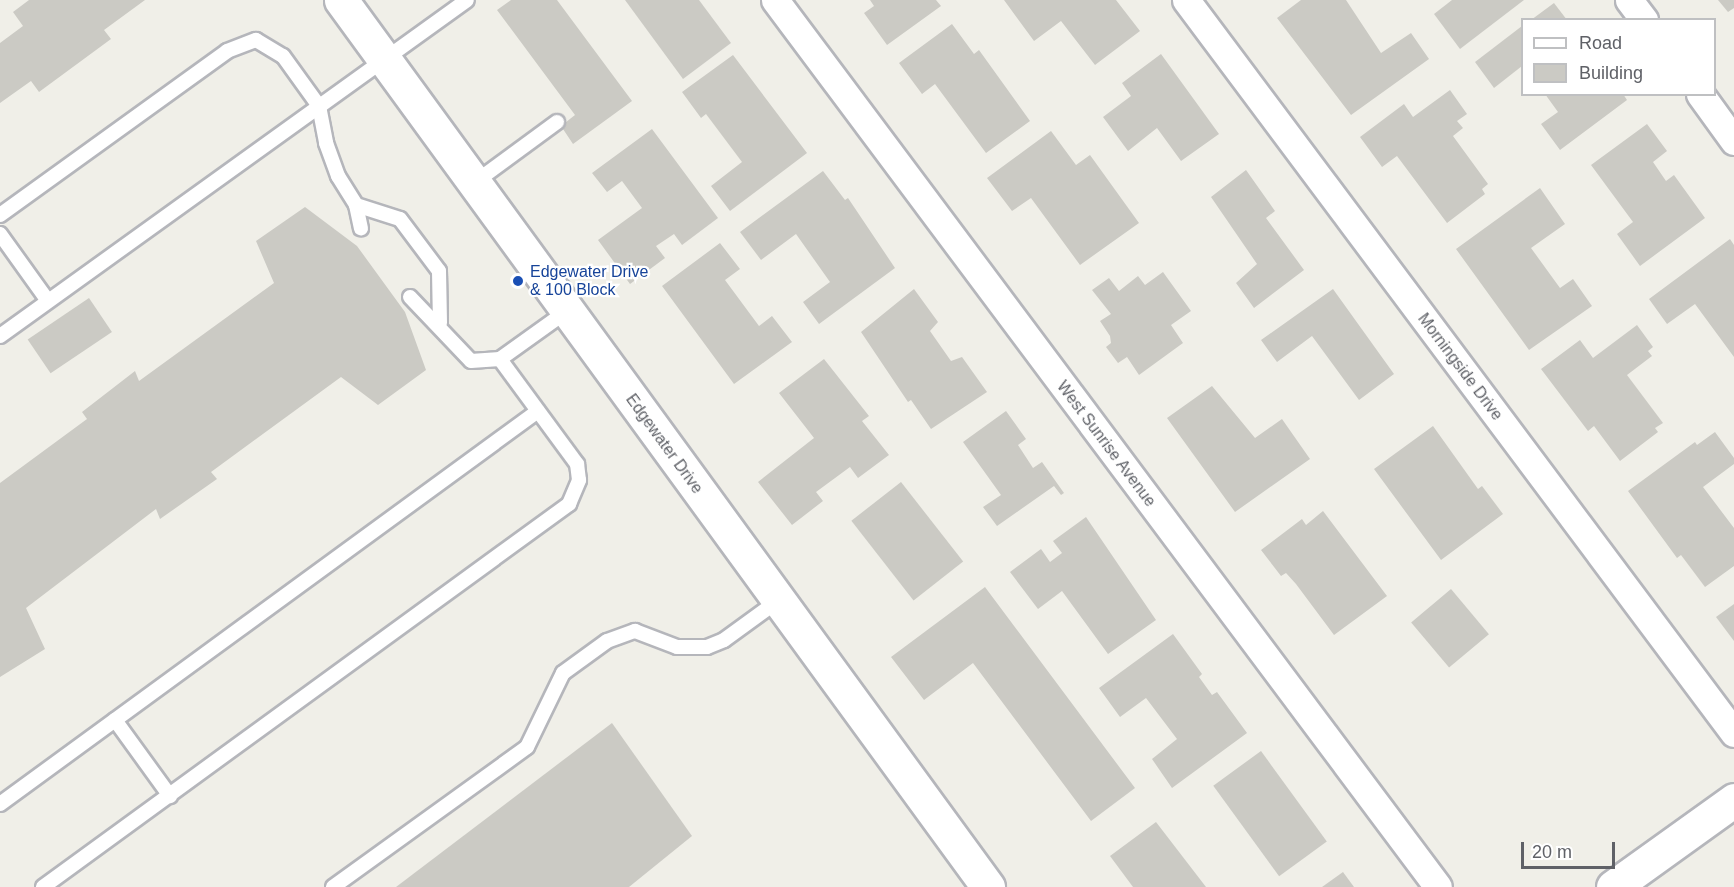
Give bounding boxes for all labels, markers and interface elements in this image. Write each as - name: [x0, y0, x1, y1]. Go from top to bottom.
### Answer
- legend: [1521, 18, 1716, 96]
- text: Road: [1579, 33, 1622, 53]
- text: Building: [1579, 63, 1643, 83]
- place label: Edgewater Drive & 100 Block: [530, 262, 648, 300]
- marker: Edgewater Drive & 100 Block: [511, 274, 525, 288]
- street label: Morningside Drive: [1414, 310, 1506, 424]
- street label: West Sunrise Avenue: [1052, 377, 1160, 511]
- street label: Edgewater Drive: [621, 391, 707, 497]
- scale bar: [1524, 830, 1618, 868]
- text: 20 m: [1532, 842, 1572, 862]

